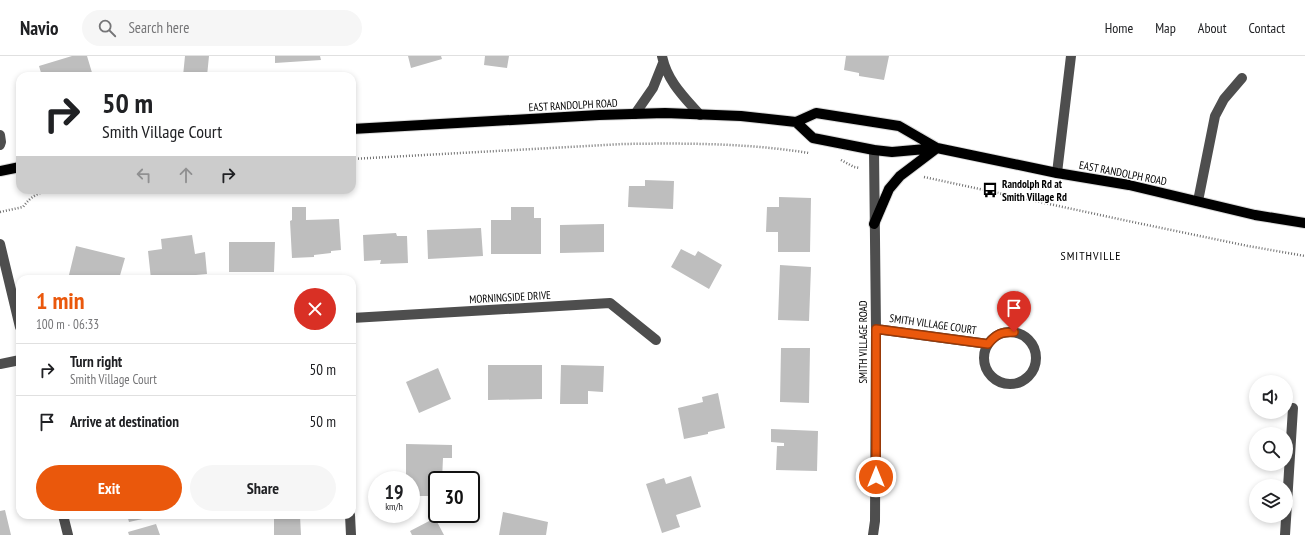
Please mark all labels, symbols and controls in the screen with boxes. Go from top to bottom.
search box [82,10,362,46]
text: Navio [20,16,58,40]
icon: search [96,17,118,39]
text: Search here [128,18,189,37]
text: Home [1105,19,1133,37]
text: Map [1155,19,1176,37]
text: About [1198,19,1227,37]
text: Contact [1249,19,1285,37]
text: 50 m [102,84,153,121]
icon: right [36,88,88,140]
street label: EAST RANDOLPH ROAD [528,96,618,114]
text: Smith Village Court [102,120,222,143]
street label: EAST RANDOLPH ROAD [1078,158,1168,188]
icon: left [133,164,155,186]
icon: ahead [175,164,197,186]
icon: right [217,164,239,186]
place label: Randolph Rd at Smith Village Rd [1002,177,1067,204]
bus stop icon: Randolph Rd at Smith Village Rd [981,181,999,199]
district label: SMITHVILLE [1061,248,1121,263]
text: 1 min [36,285,84,316]
button: close [294,288,336,330]
street label: MORNINGSIDE DRIVE [469,288,551,306]
pin [997,291,1031,332]
icon: arrive [1003,297,1025,319]
street label: SMITH VILLAGE ROAD [856,300,870,384]
street label: SMITH VILLAGE COURT [889,311,977,337]
text: 100 m · 06:33 [36,316,99,333]
text: Turn right [70,352,122,371]
icon: right [36,359,58,381]
text: 50 m [310,360,336,379]
text: Smith Village Court [70,371,157,388]
map controls [1249,375,1293,523]
button: sound [1249,375,1293,419]
icon: arrive [36,411,58,433]
text: Arrive at destination [70,412,179,431]
text: 50 m [310,412,336,431]
button: search [1249,427,1293,471]
position arrow [855,456,897,498]
button: Exit [36,465,182,511]
button: Share [190,465,336,511]
speed limit sign: 30 [428,471,480,523]
text: 19 [384,479,404,505]
button: layers [1249,479,1293,523]
text: km/h [385,500,403,513]

